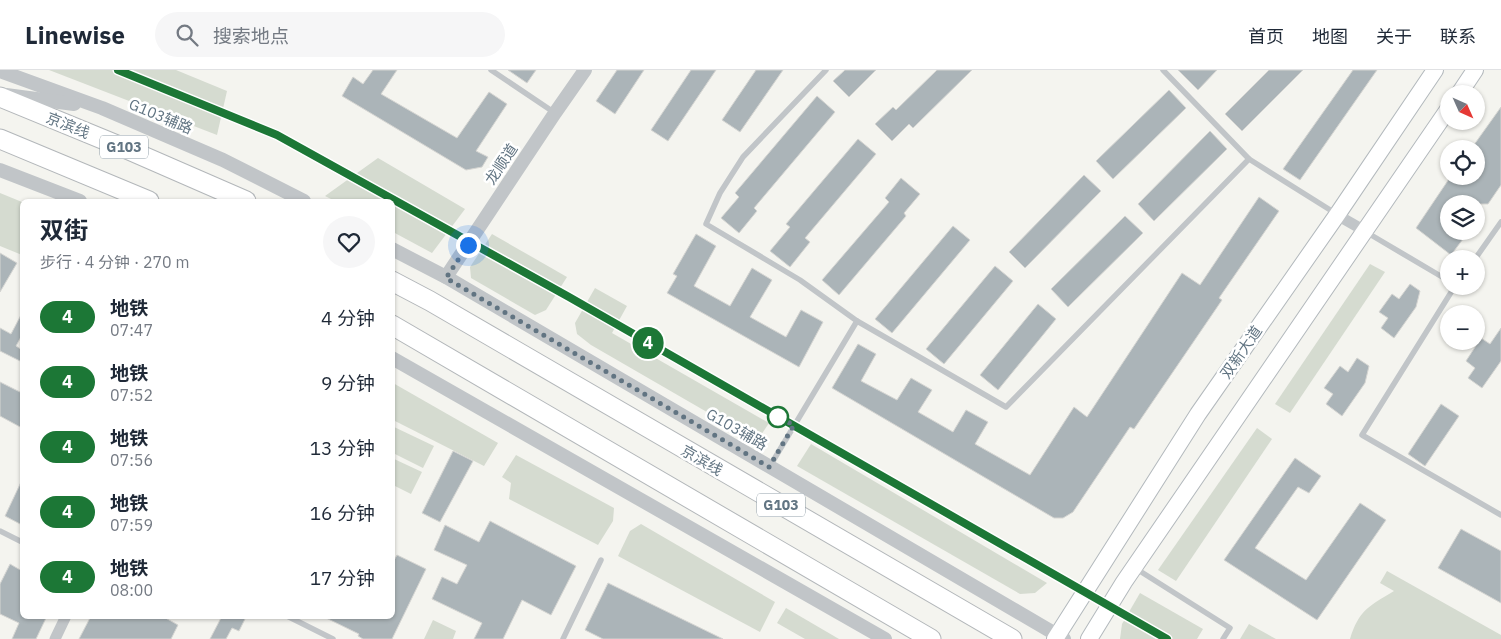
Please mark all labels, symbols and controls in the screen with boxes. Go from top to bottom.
search box [155,12,505,57]
text: Linewise [25,19,125,51]
icon: search [173,21,201,49]
text: 搜索地点 [213,24,289,48]
text: 首页 [1248,25,1284,48]
text: 地图 [1312,25,1348,48]
text: 关于 [1376,25,1412,48]
text: 联系 [1440,25,1476,48]
north arrow [1440,85,1485,130]
map controls [1440,85,1485,350]
street label: G103辅路 [126,94,196,138]
street label: 京滨线 [44,108,92,142]
road number: G103 [100,136,148,158]
street label: 龙顺道 [481,140,521,188]
button: locate [1440,140,1485,185]
button: layers [1440,195,1485,240]
text: 双街 [40,214,88,246]
button: heart [323,216,375,268]
your location [456,233,481,258]
button: + [1440,250,1485,295]
text: 步行 · 4 分钟 · 270 m [40,252,189,272]
text: 地铁 [110,296,148,320]
text: 4 [62,305,73,328]
button: − [1440,305,1485,350]
text: 4 分钟 [321,306,375,330]
text: 07:47 [110,320,153,340]
street label: 双新大道 [1216,322,1266,382]
line badge: 4 [632,327,664,359]
text: 4 [643,331,653,354]
text: 地铁 [110,361,148,385]
text: 4 [62,370,73,393]
text: 9 分钟 [321,371,375,395]
text: 07:52 [110,385,153,405]
street label: G103辅路 [703,404,771,454]
unlabelled marker [767,406,789,428]
text: 地铁 [110,426,148,450]
text: 4 [62,435,73,458]
text: 13 分钟 [310,436,375,460]
street label: 京滨线 [678,441,726,479]
text: 07:56 [110,450,153,470]
text: 地铁 [110,491,148,515]
road number: G103 [757,494,805,516]
text: 4 [62,500,73,523]
text: 16 分钟 [310,501,375,525]
text: 07:59 [110,515,153,535]
text: 地铁 [110,556,148,580]
text: 4 [62,565,73,588]
text: 17 分钟 [310,566,375,590]
text: 08:00 [110,580,153,600]

